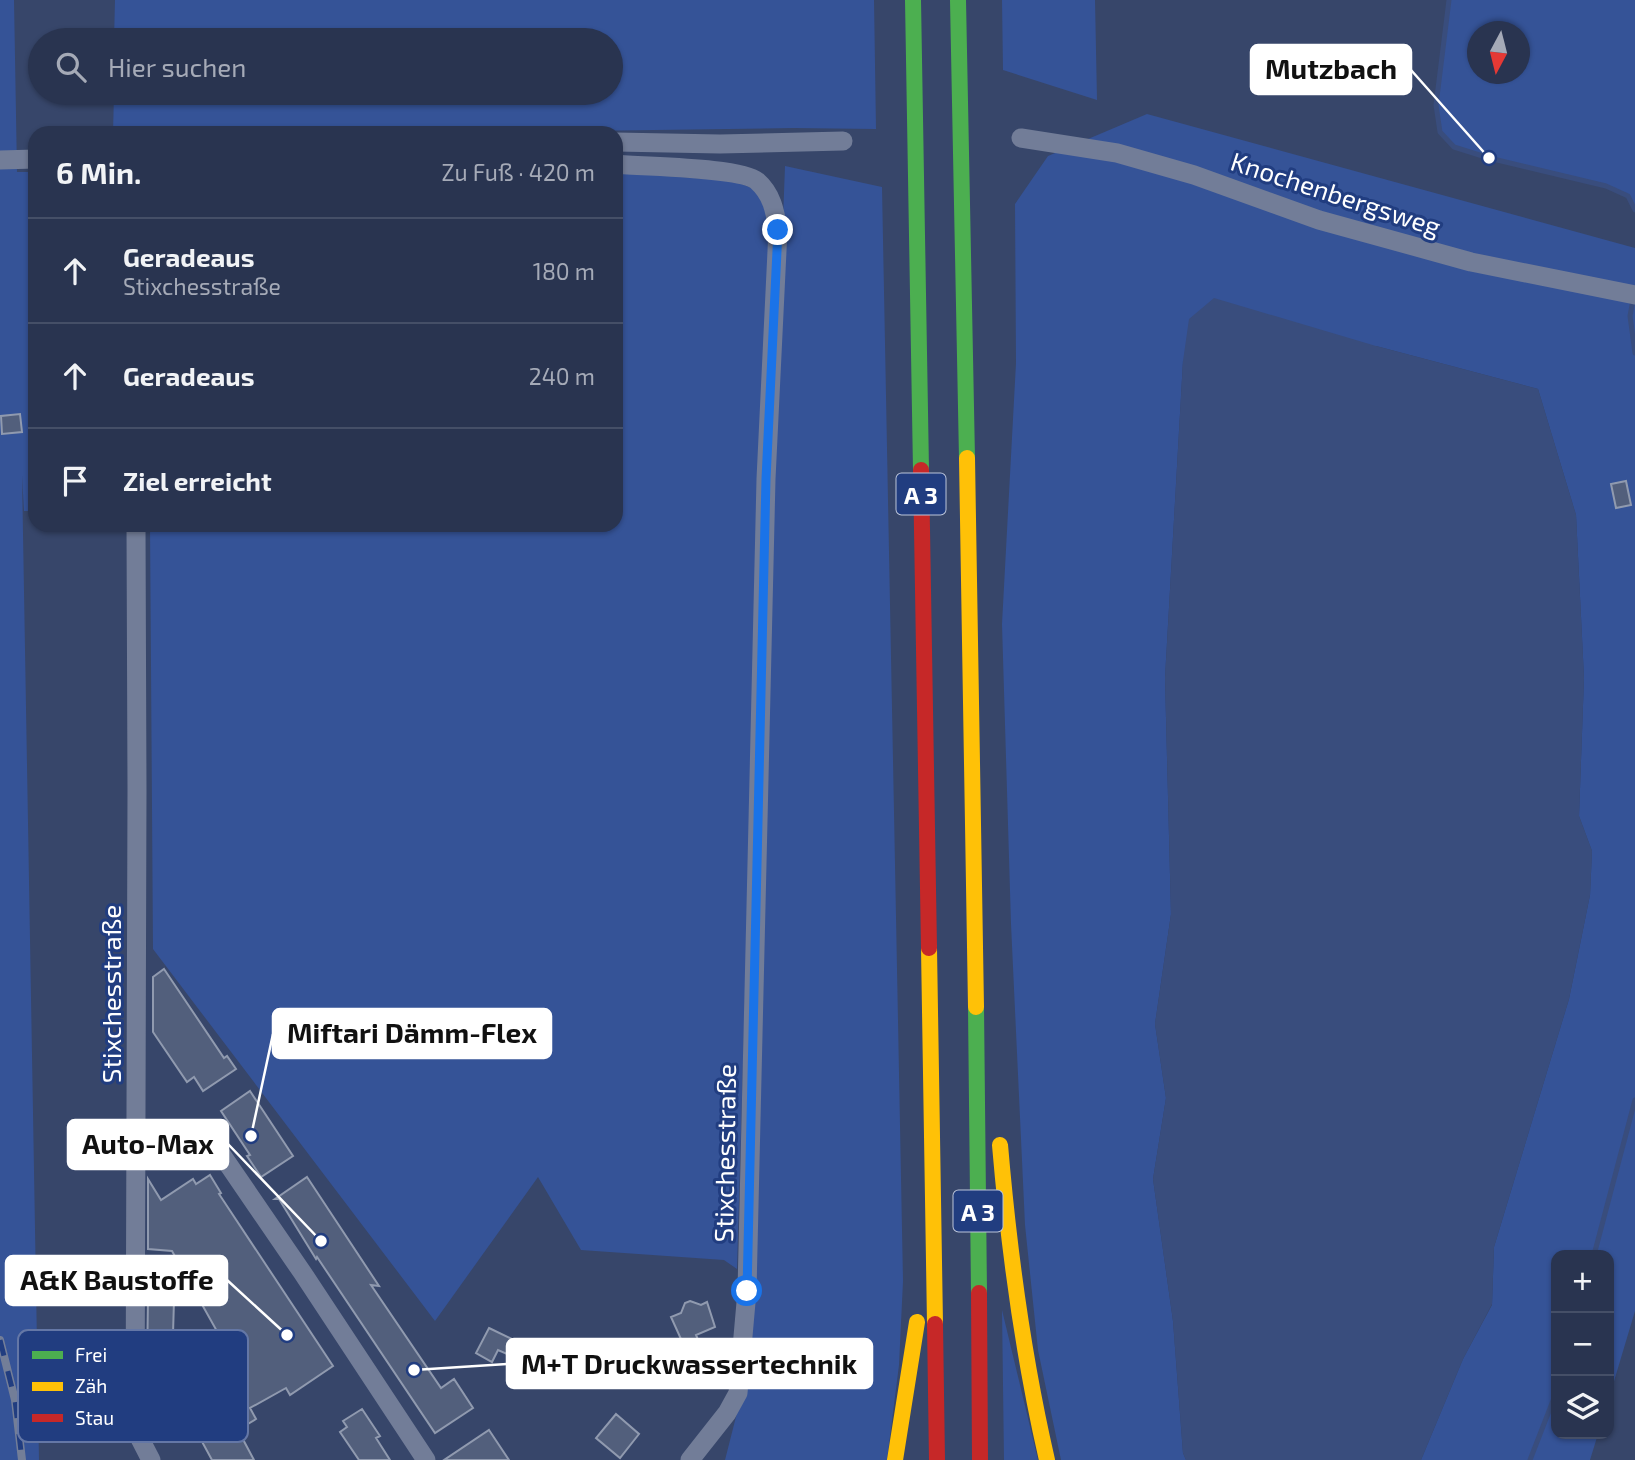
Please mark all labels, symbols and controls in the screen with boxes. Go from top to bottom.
north arrow [1467,21,1530,84]
search box [28,28,623,105]
callout: Mutzbach [1251,45,1411,94]
icon: search [52,48,90,86]
text: Hier suchen [108,51,246,82]
text: Mutzbach [1265,51,1397,85]
street label: Knochenbergsweg [1227,144,1445,242]
text: 6 Min. [56,154,141,190]
text: Zu Fuß · 420 m [442,158,595,186]
route end [762,214,793,245]
text: Geradeaus [123,241,255,272]
icon: ahead [56,252,94,290]
text: 180 m [533,257,595,285]
text: Stixchesstraße [123,272,281,300]
icon: ahead [56,357,94,395]
text: Geradeaus [123,360,255,391]
text: 240 m [529,362,595,390]
icon: arrive [56,462,94,500]
text: Ziel erreicht [123,465,272,496]
road number: A 3 [897,474,946,514]
street label: Stixchesstraße [95,905,126,1083]
callout: Miftari Dämm-Flex [273,1009,551,1058]
text: Miftari Dämm-Flex [287,1015,537,1049]
street label: Stixchesstraße [707,1063,741,1243]
callout: Auto-Max [68,1120,228,1169]
text: Auto-Max [82,1126,214,1160]
road number: A 3 [954,1190,1002,1232]
map controls [1551,1250,1614,1439]
button: + [1551,1250,1614,1313]
callout: A&K Baustoffe [6,1256,227,1305]
text: A&K Baustoffe [20,1262,214,1296]
route start [731,1275,762,1306]
button: − [1551,1313,1614,1376]
legend [18,1330,248,1442]
callout: M+T Druckwassertechnik [507,1339,872,1388]
text: Frei [75,1343,107,1366]
text: M+T Druckwassertechnik [521,1346,857,1380]
text: Zäh [75,1374,107,1397]
button: layers [1551,1376,1614,1439]
text: Stau [75,1406,114,1429]

